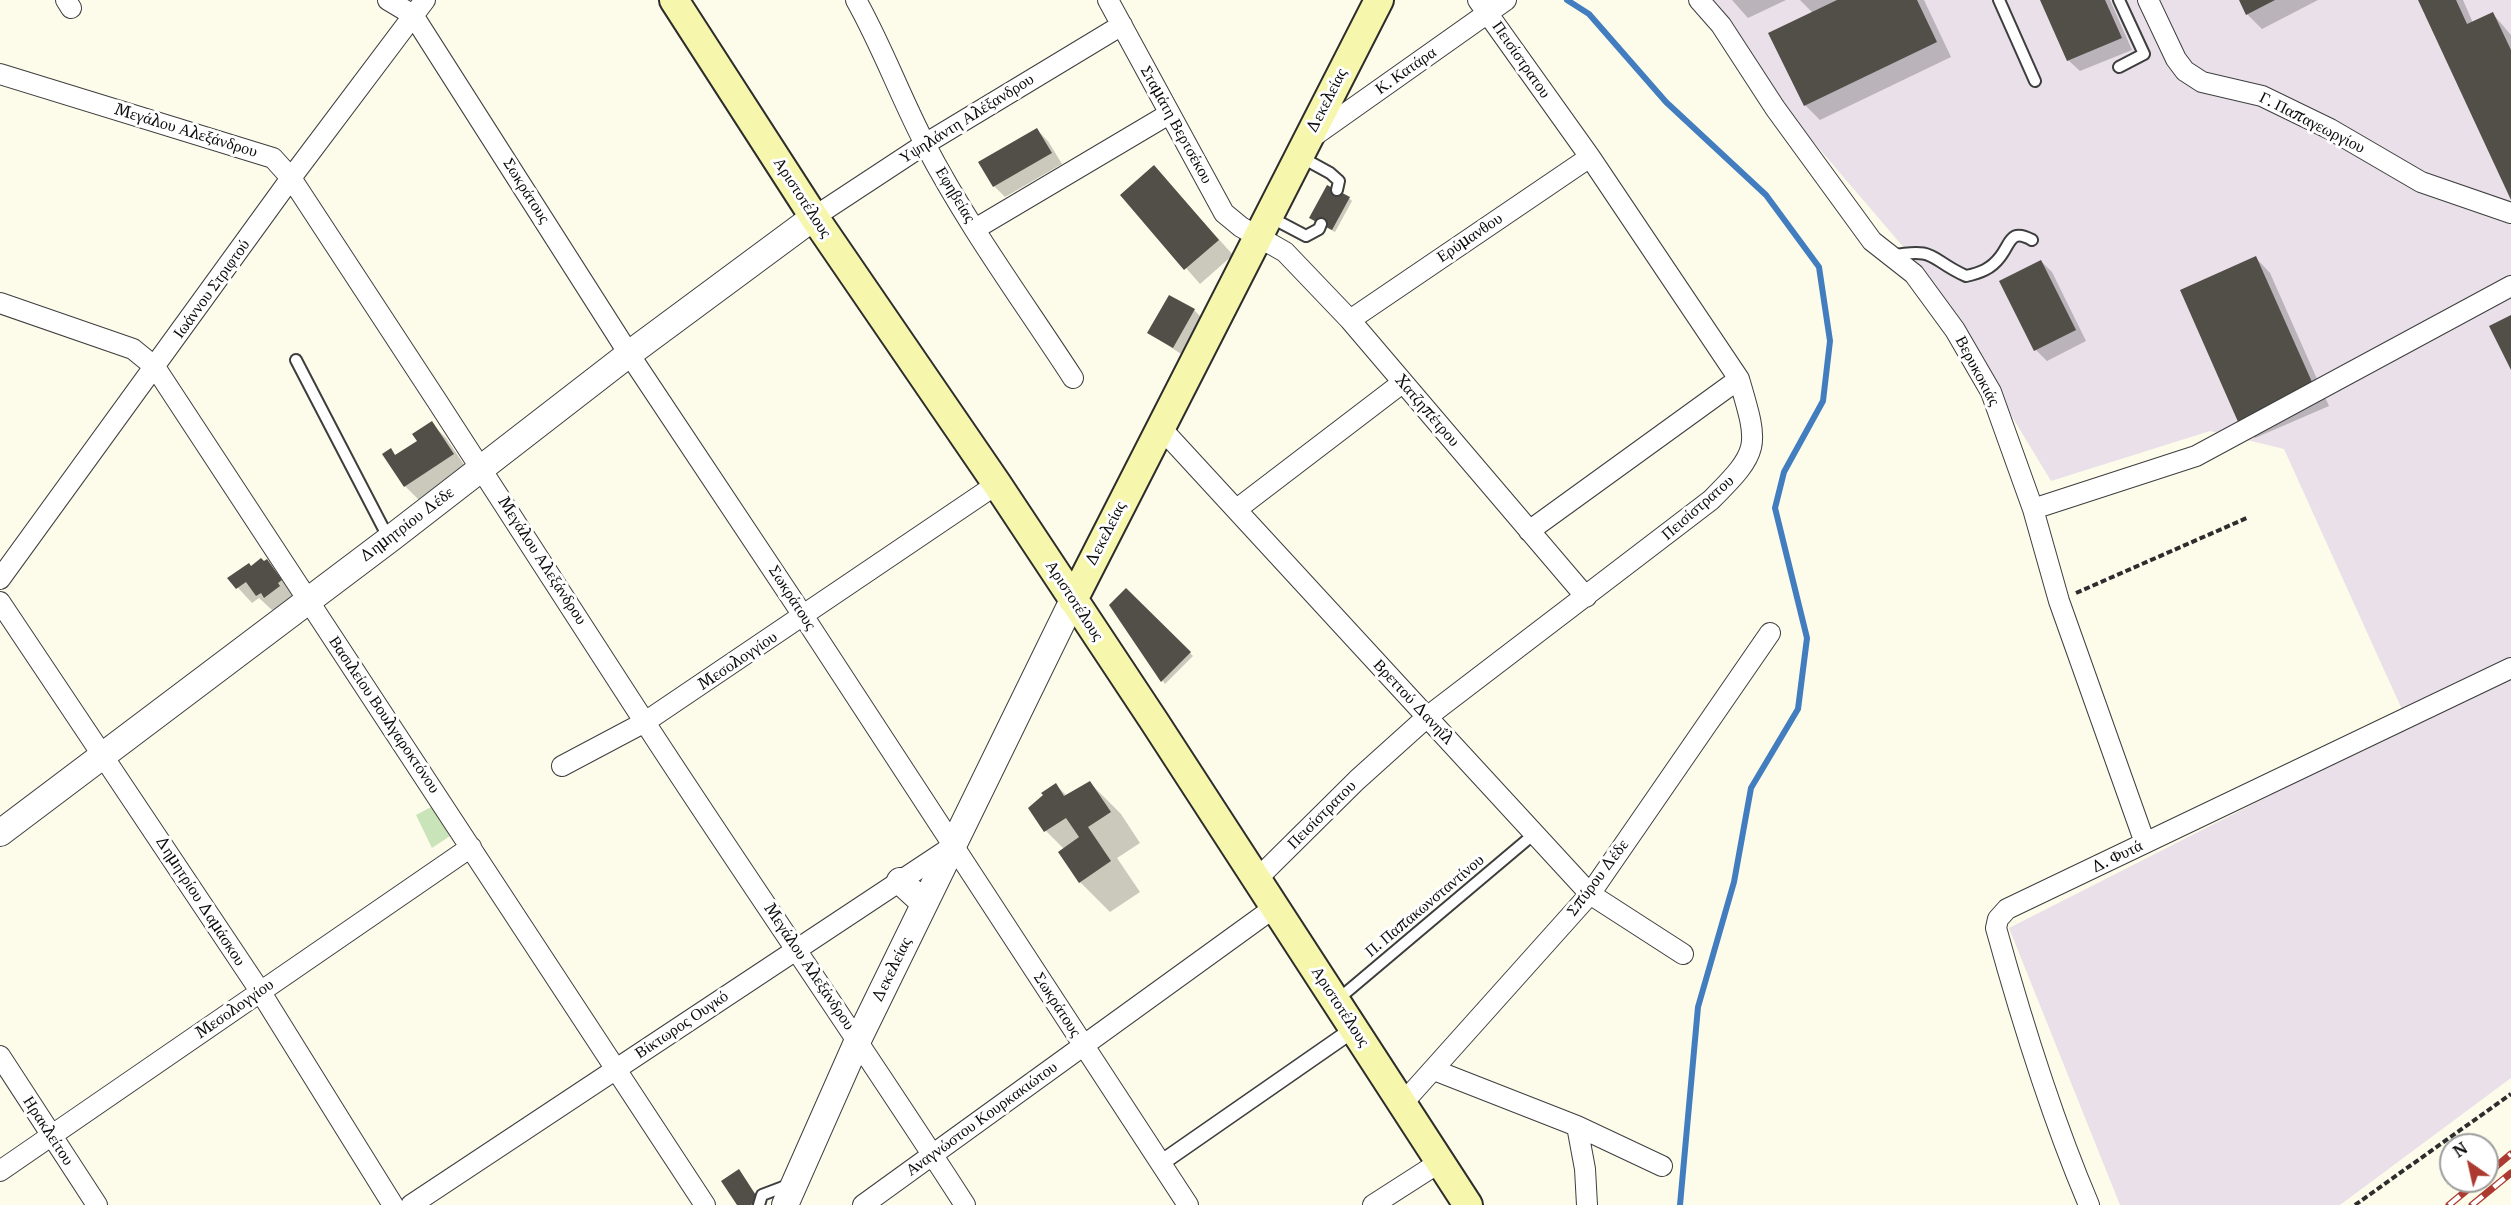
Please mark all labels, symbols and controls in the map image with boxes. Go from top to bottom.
street label: Πεισίστρατου [1488,18,1554,102]
street label: Κ. Κατάρα [1372,43,1440,99]
street label: Σταμάτη Βερτσέκου [1136,63,1216,187]
street label: Δεκελείας [1303,65,1351,137]
street label: Υψηλάντη Αλέξανδρου [896,70,1038,168]
street label: Γ. Παπαγεωργίου [2256,88,2368,158]
street label: Μεγάλου Αλεξάνδρου [112,100,260,162]
street label: Αριστοτέλους [769,154,835,242]
street label: Σωκράτους [499,155,553,227]
street label: Εφηβείας [931,164,979,226]
street label: Ερύμανθου [1434,209,1506,267]
street label: Ιωάννου Στριφτού [170,236,254,342]
street label: Βερυκοκιάς [1951,333,2003,409]
street label: Χατζηπέτρου [1391,371,1463,451]
street label: Πεισίστρατου [1658,471,1738,545]
street label: Δημητρίου Δέδε [356,483,458,567]
street label: Μεγάλου Αλεξάνδρου [494,494,590,628]
street label: Δεκελείας [1082,498,1130,570]
street label: Αριστοτέλους [1041,557,1107,645]
street label: Σωκράτους [764,562,820,634]
street label: Μεσολογγίου [695,628,781,694]
street label: Βασιλείου Βουλγαροκτόνου [324,633,444,797]
street label: Βρεττού Δανηΐλ [1369,656,1457,748]
street label: Πεισίστρατου [1284,777,1360,853]
street label: Δημητρίου Δαμάσκου [151,832,249,970]
street label: Σπύρου Δέδε [1563,836,1633,920]
street label: Δ. Φυτά [2088,836,2146,878]
street label: Π. Παπακωνσταντίνου [1362,851,1488,961]
street label: Μεγάλου Αλεξάνδρου [760,900,858,1034]
street label: Δεκελείας [868,934,916,1006]
street label: Αριστοτέλους [1307,963,1373,1051]
street label: Σωκράτους [1029,969,1085,1041]
street label: Μεσολογγίου [192,975,278,1043]
street label: Βίκτωρος Ουγκό [632,987,732,1063]
street label: Αναγνώστου Κουρκακιώτου [902,1058,1062,1180]
street label: Ηρακλείτου [19,1093,77,1169]
north arrow [2439,1133,2499,1193]
text: N [2449,1138,2471,1162]

